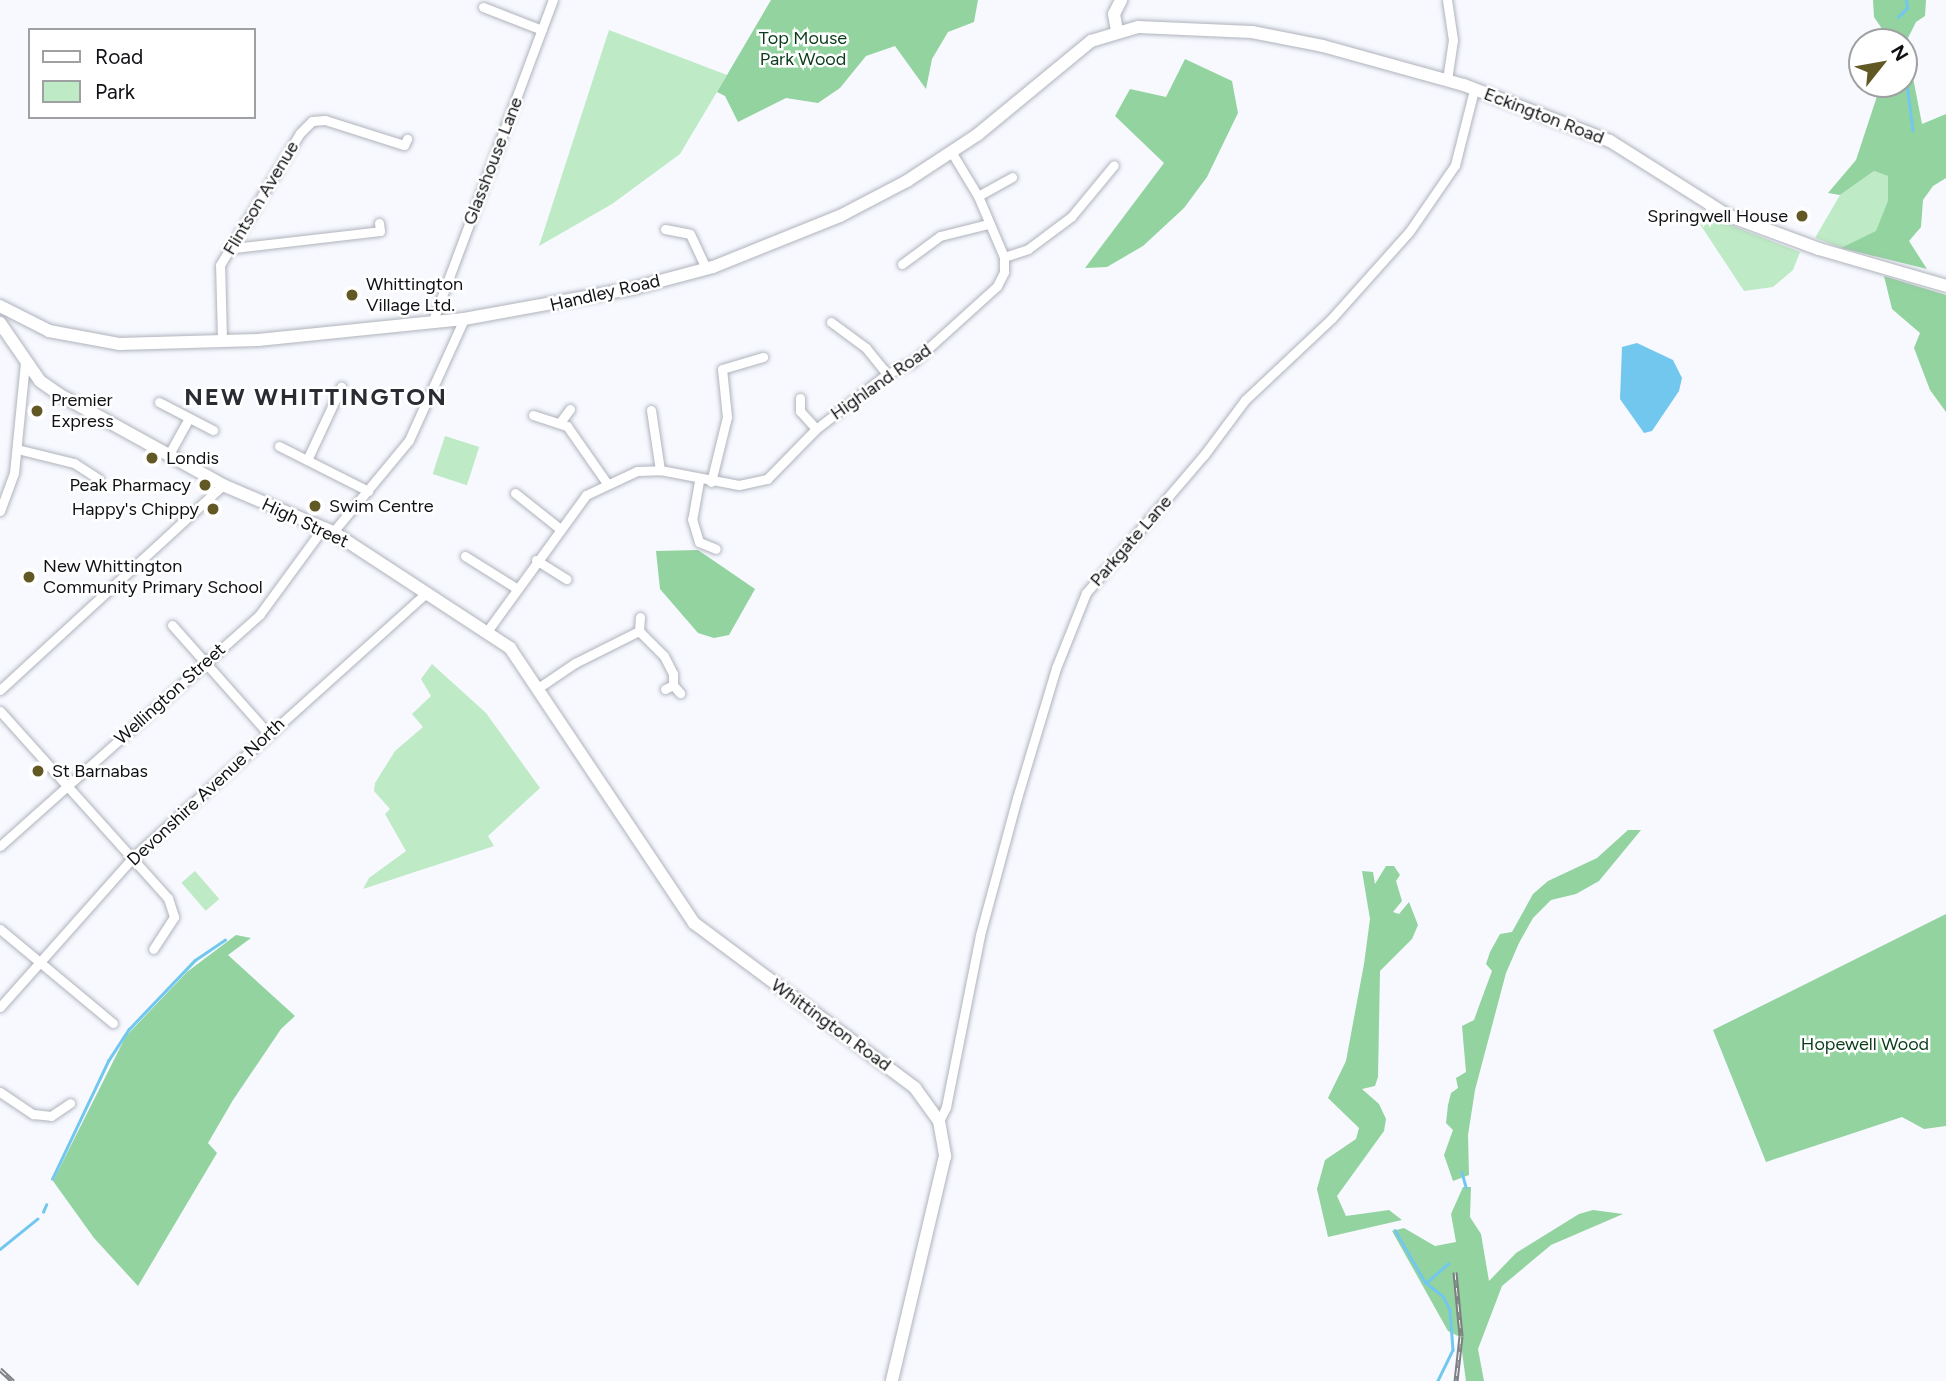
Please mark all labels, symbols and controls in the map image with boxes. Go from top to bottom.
legend [28,28,256,119]
park label: Top Mouse Park Wood [759,28,847,70]
north arrow [1848,28,1918,98]
text: N [1886,41,1913,65]
text: Road [95,44,143,69]
text: Park [95,79,135,104]
street label: Eckington Road [1481,83,1607,149]
street label: Glasshouse Lane [459,94,527,228]
street label: Flintson Avenue [219,137,303,259]
place label: Springwell House [1647,205,1788,227]
marker: Springwell House [1794,208,1810,224]
street label: Handley Road [548,270,662,316]
place label: Whittington Village Ltd. [366,274,463,316]
marker: Whittington Village Ltd. [344,287,360,303]
street label: Highland Road [827,339,935,425]
district label: NEW WHITTINGTON [186,383,446,411]
place label: Premier Express [51,390,114,432]
marker: Premier Express [29,403,45,419]
place label: Londis [166,447,219,469]
marker: Londis [144,450,160,466]
place label: Peak Pharmacy [69,474,191,496]
marker: Peak Pharmacy [197,477,213,493]
street label: Parkgate Lane [1086,491,1176,591]
street label: High Street [258,494,352,552]
place label: Swim Centre [329,495,434,517]
place label: Happy's Chippy [72,498,199,520]
marker: Swim Centre [307,498,323,514]
marker: Happy's Chippy [205,501,221,517]
place label: New Whittington Community Primary School [43,556,263,598]
marker: New Whittington Community Primary School [21,569,37,585]
street label: Wellington Street [110,639,230,749]
street label: Devonshire Avenue North [123,713,289,871]
place label: St Barnabas [52,760,148,782]
marker: St Barnabas [30,763,46,779]
street label: Whittington Road [767,974,895,1076]
park label: Hopewell Wood [1801,1033,1929,1055]

